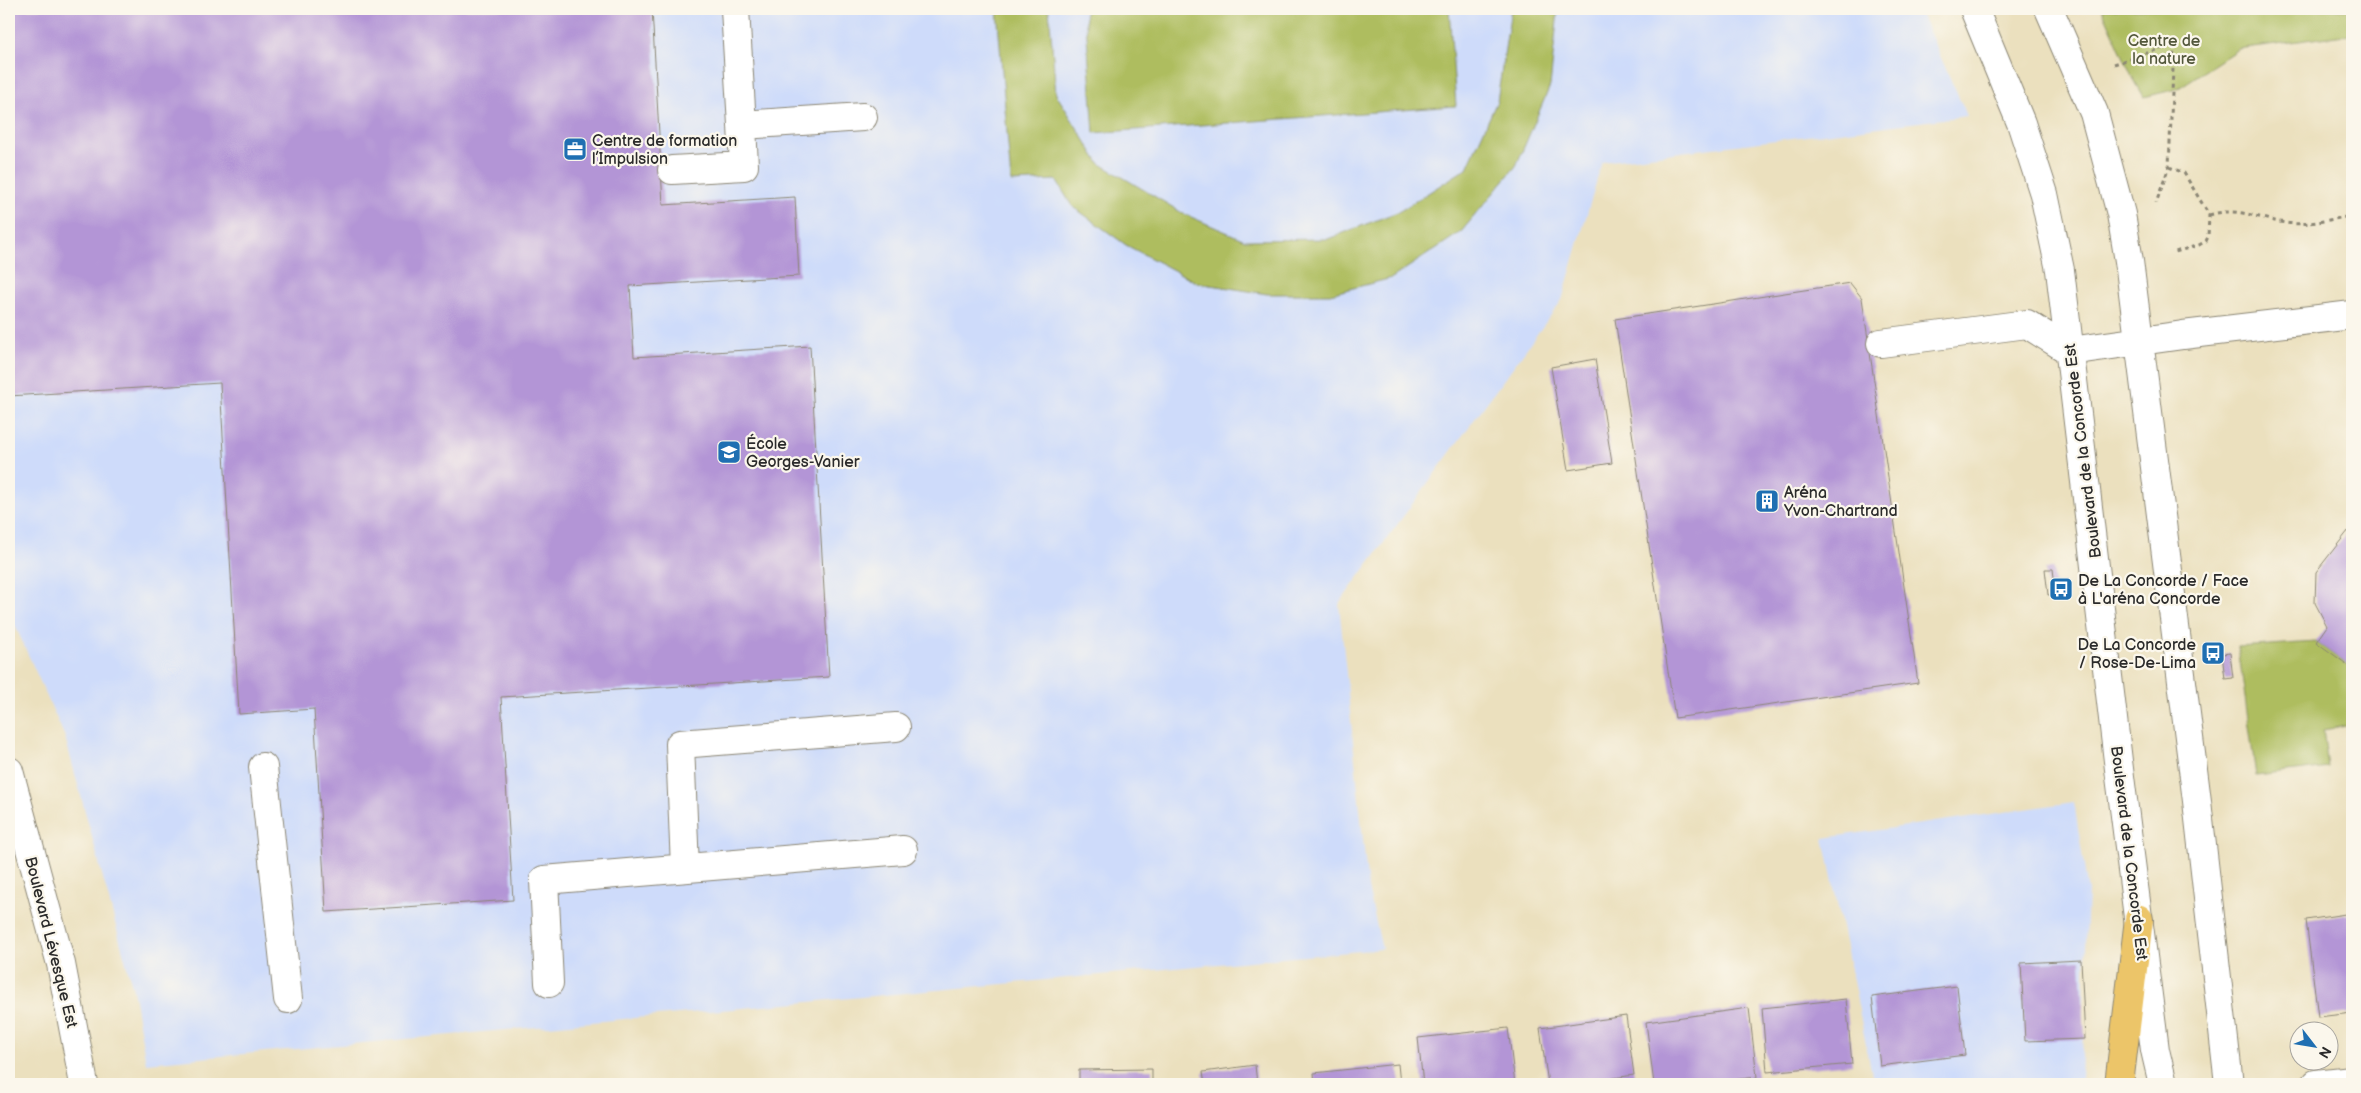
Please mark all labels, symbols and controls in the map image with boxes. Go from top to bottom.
park label: Centre de la nature [2128,32,2201,69]
place label: Centre de formation l’Impulsion [592,132,737,169]
office icon: Centre de formation l’Impulsion [562,136,588,162]
street label: Boulevard de la Concorde Est [2061,342,2106,559]
place label: École Georges-Vanier [746,433,860,472]
school or university icon: École Georges-Vanier [716,439,742,465]
place label: Aréna Yvon-Chartrand [1783,484,1898,521]
building icon: Aréna Yvon-Chartrand [1754,488,1780,514]
place label: De La Concorde / Face à L'aréna Concorde [2078,572,2249,609]
bus stop icon: De La Concorde / Face à L'aréna Concorde [2048,576,2074,602]
place label: De La Concorde / Rose-De-Lima [2077,636,2197,673]
bus stop icon: De La Concorde / Rose-De-Lima [2200,640,2226,666]
street label: Boulevard de la Concorde Est [2106,745,2151,962]
street label: Boulevard Lévesque Est [20,855,81,1030]
north arrow [2288,1020,2338,1070]
text: N [2315,1044,2335,1061]

